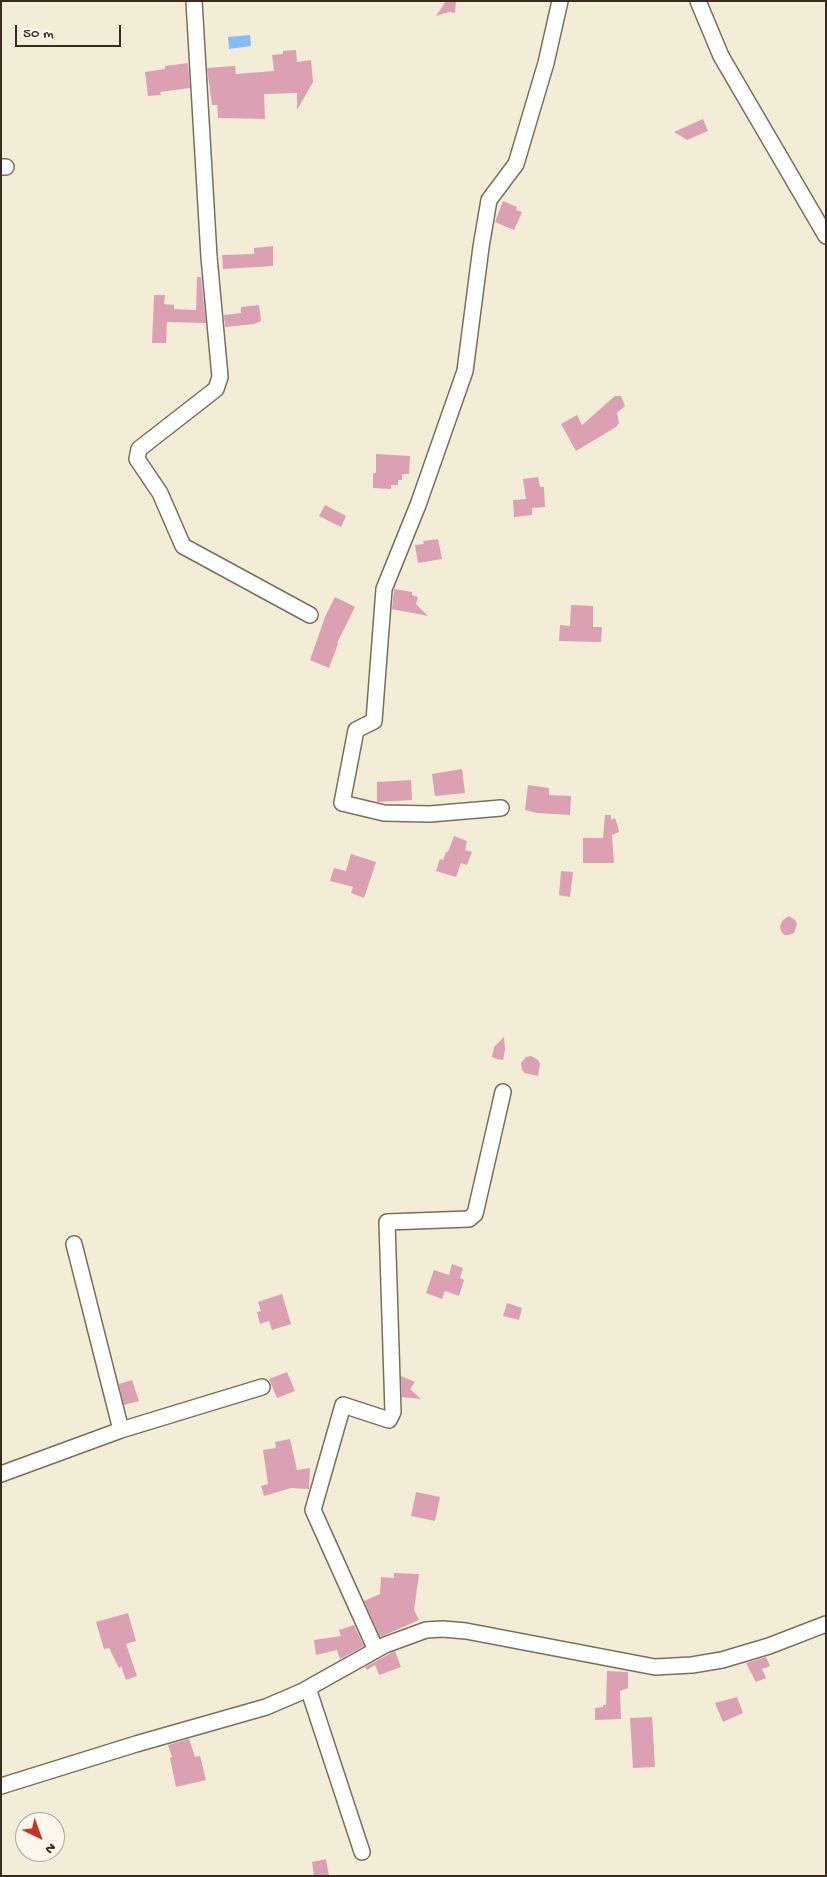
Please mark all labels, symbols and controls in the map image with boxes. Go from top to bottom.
scale bar [18,15,124,47]
text: 50 m [23,25,54,43]
north arrow [15,1812,65,1862]
text: N [41,1838,59,1857]

